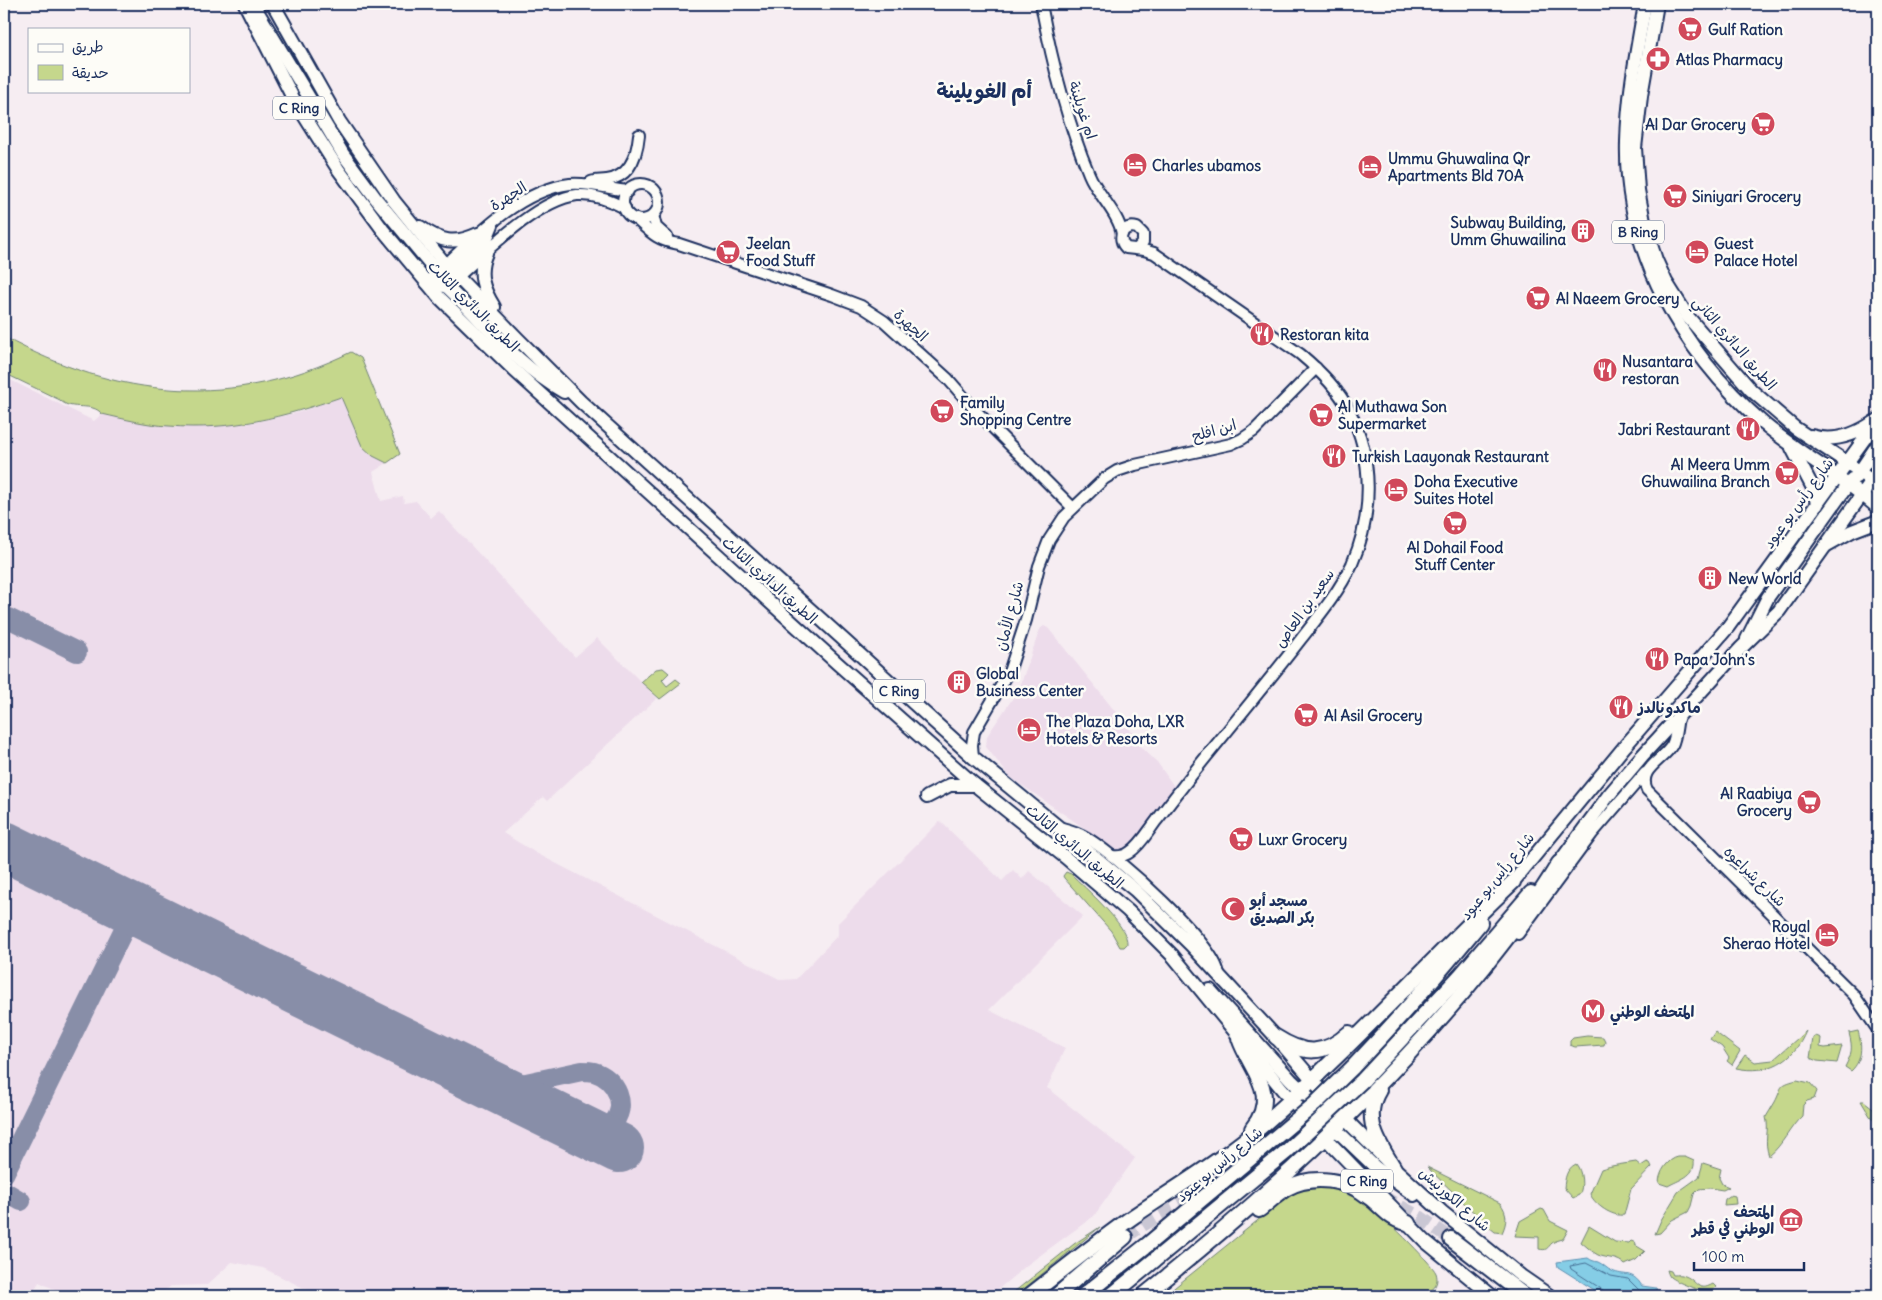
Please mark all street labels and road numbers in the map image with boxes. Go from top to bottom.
street label: ام غويلينة [1063,79,1101,142]
road number: C Ring [273,96,325,120]
street label: الجهرة [486,177,530,215]
road number: B Ring [1612,220,1664,243]
street label: الطريق الدائري الثالث [423,256,524,357]
street label: الطريق الدائري الثاني [1686,292,1781,396]
street label: الجهرة [890,304,932,346]
street label: ابن افلح [1189,415,1239,446]
street label: شارع رأس بو عبود [1759,454,1838,553]
street label: الطريق الدائري الثالث [717,532,822,629]
street label: سعيد بن العاص [1270,565,1338,651]
street label: شارع الأمان [991,579,1028,653]
road number: C Ring [873,679,925,702]
street label: الطريق الدائري الثالث [1021,800,1128,894]
street label: شارع رأس بو عبود [1456,828,1539,924]
street label: شارع شراعوه [1719,842,1790,911]
street label: شارع رأس بو عبود [1172,1122,1267,1207]
street label: شارع الكورنيش [1415,1163,1495,1236]
road number: C Ring [1341,1170,1393,1192]

